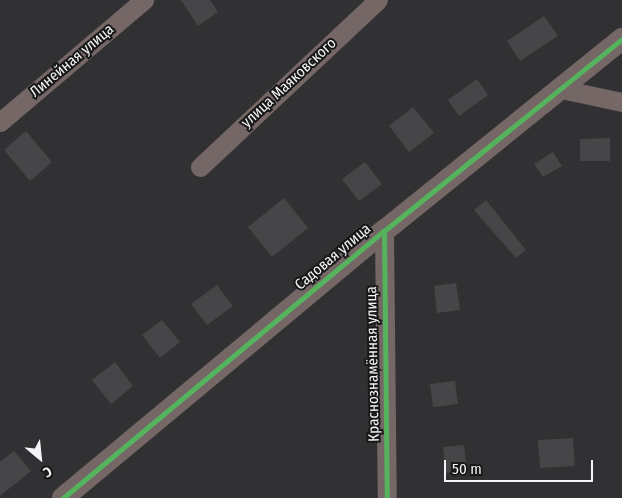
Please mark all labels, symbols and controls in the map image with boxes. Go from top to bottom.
street label: Линейная улица [26,21,118,101]
street label: улица Маяковского [238,34,340,132]
street label: Садовая улица [291,220,375,294]
street label: Краснознамённая улица [363,286,383,442]
north arrow [15,433,65,483]
scale bar [447,450,596,482]
text: 50 m [452,460,482,478]
text: С [40,462,55,481]

